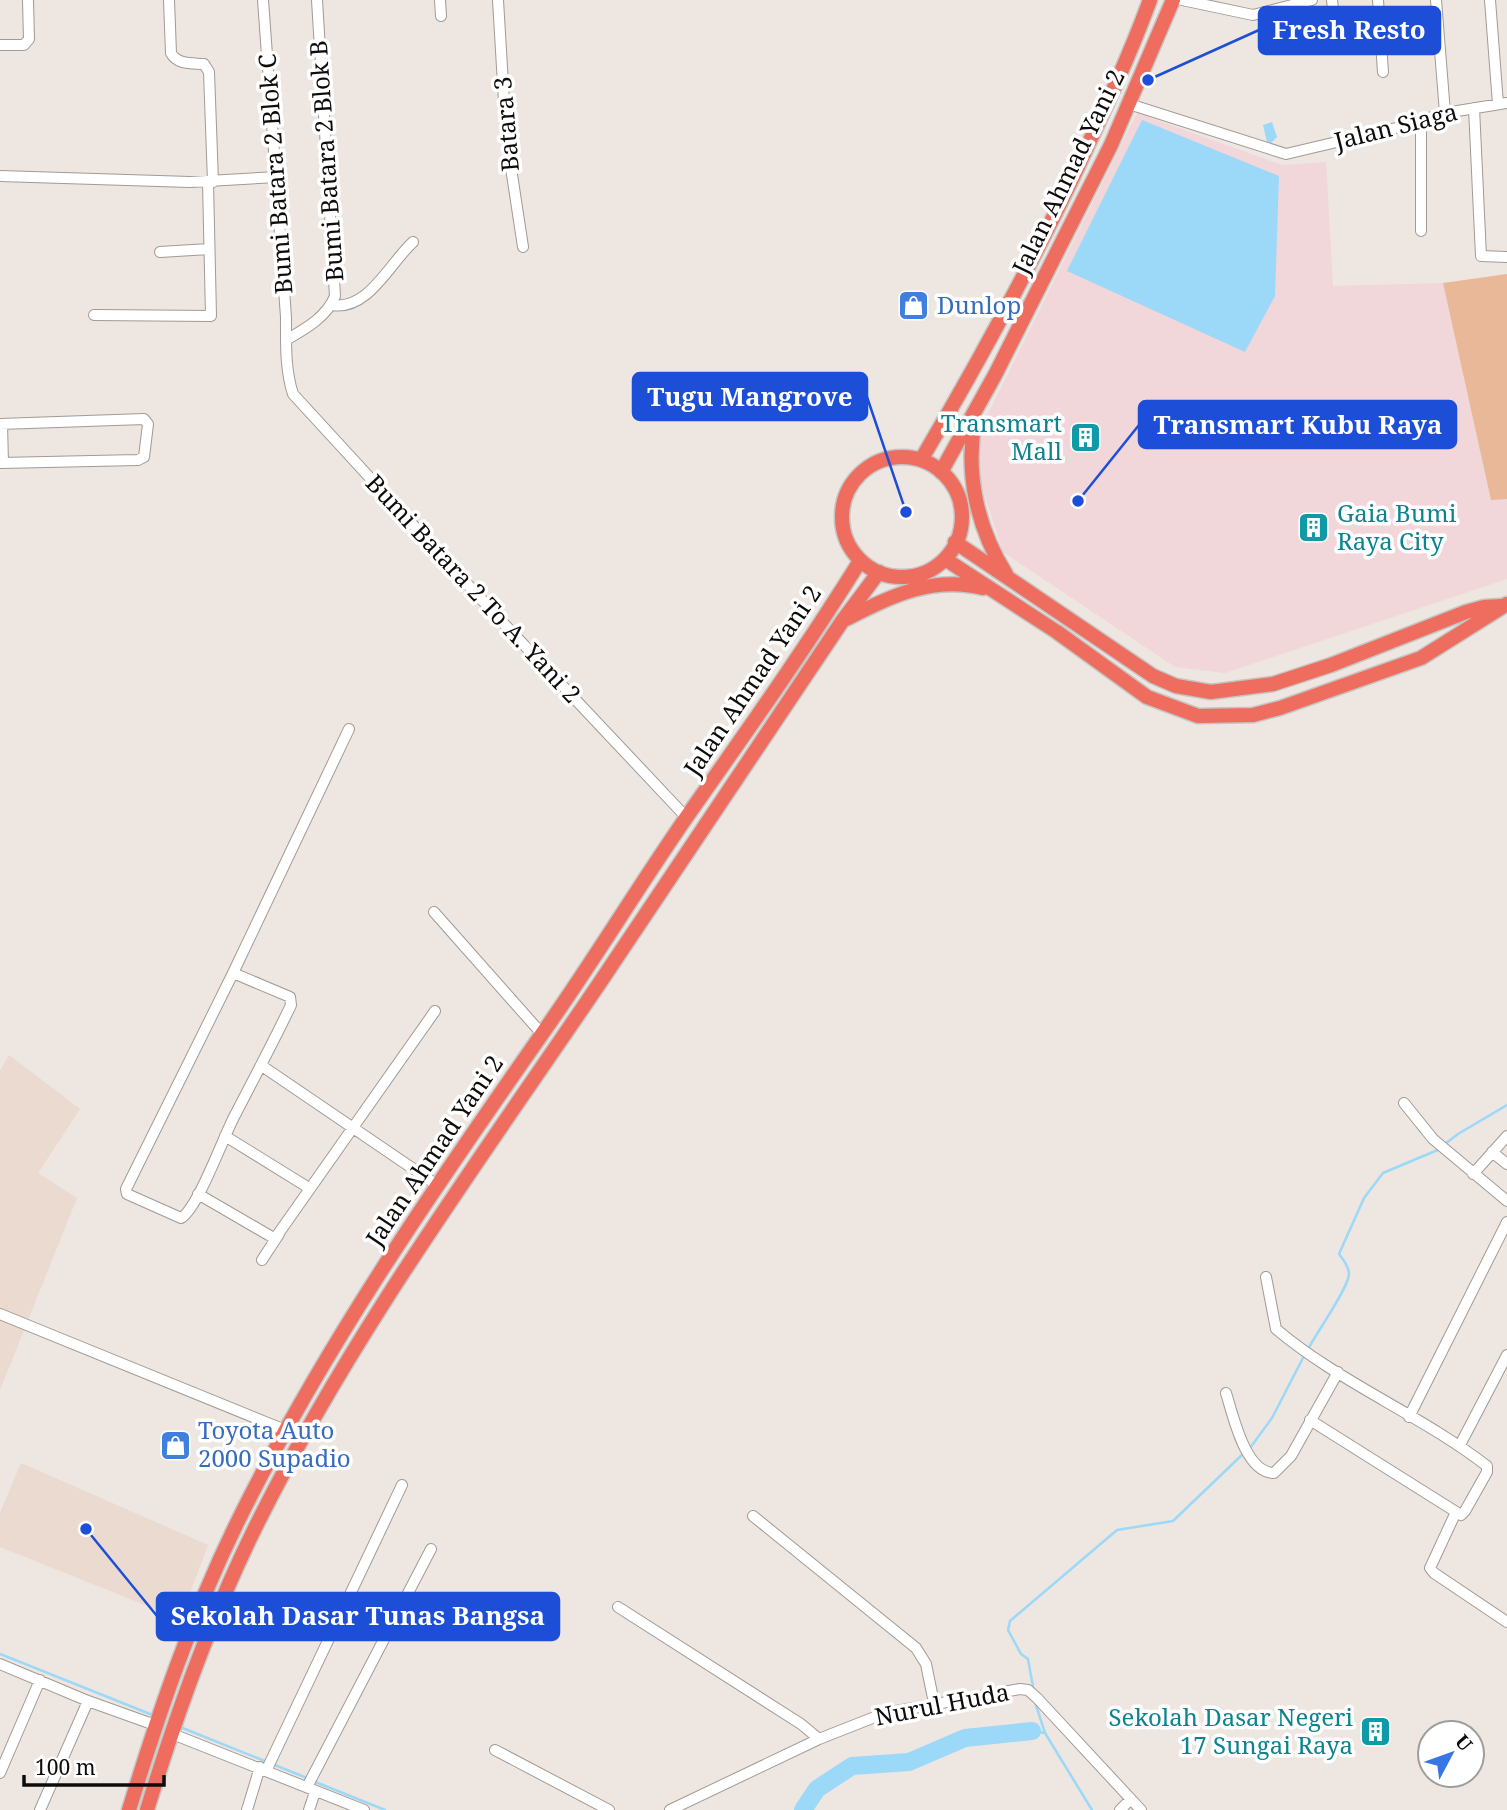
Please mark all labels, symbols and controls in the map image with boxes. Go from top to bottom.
callout: Fresh Resto [1259,7,1440,54]
text: Fresh Resto [1272,11,1426,47]
street label: Bumi Batara 2 Blok B [301,39,350,283]
street label: Bumi Batara 2 Blok C [250,53,299,295]
street label: Jalan Ahmad Yani 2 [1003,63,1132,280]
street label: Batara 3 [485,75,526,173]
street label: Jalan Siaga [1330,94,1460,157]
place label: Dunlop [937,288,1021,321]
shop icon: Dunlop [897,289,931,323]
callout: Tugu Mangrove [633,373,867,420]
text: Tugu Mangrove [647,378,853,414]
callout: Transmart Kubu Raya [1139,401,1456,448]
place label: Transmart Mall [941,406,1063,467]
text: Transmart Kubu Raya [1154,406,1442,442]
building icon: Transmart Mall [1068,421,1102,455]
street label: Bumi Batara 2 To A. Yani 2 [359,466,589,710]
place label: Gaia Bumi Raya City [1337,496,1457,557]
building icon: Gaia Bumi Raya City [1297,511,1331,545]
street label: Jalan Ahmad Yani 2 [675,578,828,783]
street label: Jalan Ahmad Yani 2 [357,1048,510,1253]
place label: Toyota Auto 2000 Supadio [198,1413,351,1474]
shop icon: Toyota Auto 2000 Supadio [158,1428,192,1462]
callout: Sekolah Dasar Tunas Bangsa [157,1593,559,1640]
text: Sekolah Dasar Tunas Bangsa [171,1597,545,1633]
street label: Nurul Huda [872,1674,1012,1733]
place label: Sekolah Dasar Negeri 17 Sungai Raya [1109,1700,1353,1761]
building icon: Sekolah Dasar Negeri 17 Sungai Raya [1359,1715,1393,1749]
north arrow [1416,1719,1486,1789]
text: U [1449,1729,1478,1757]
scale bar [24,1744,164,1788]
text: 100 m [35,1753,96,1781]

